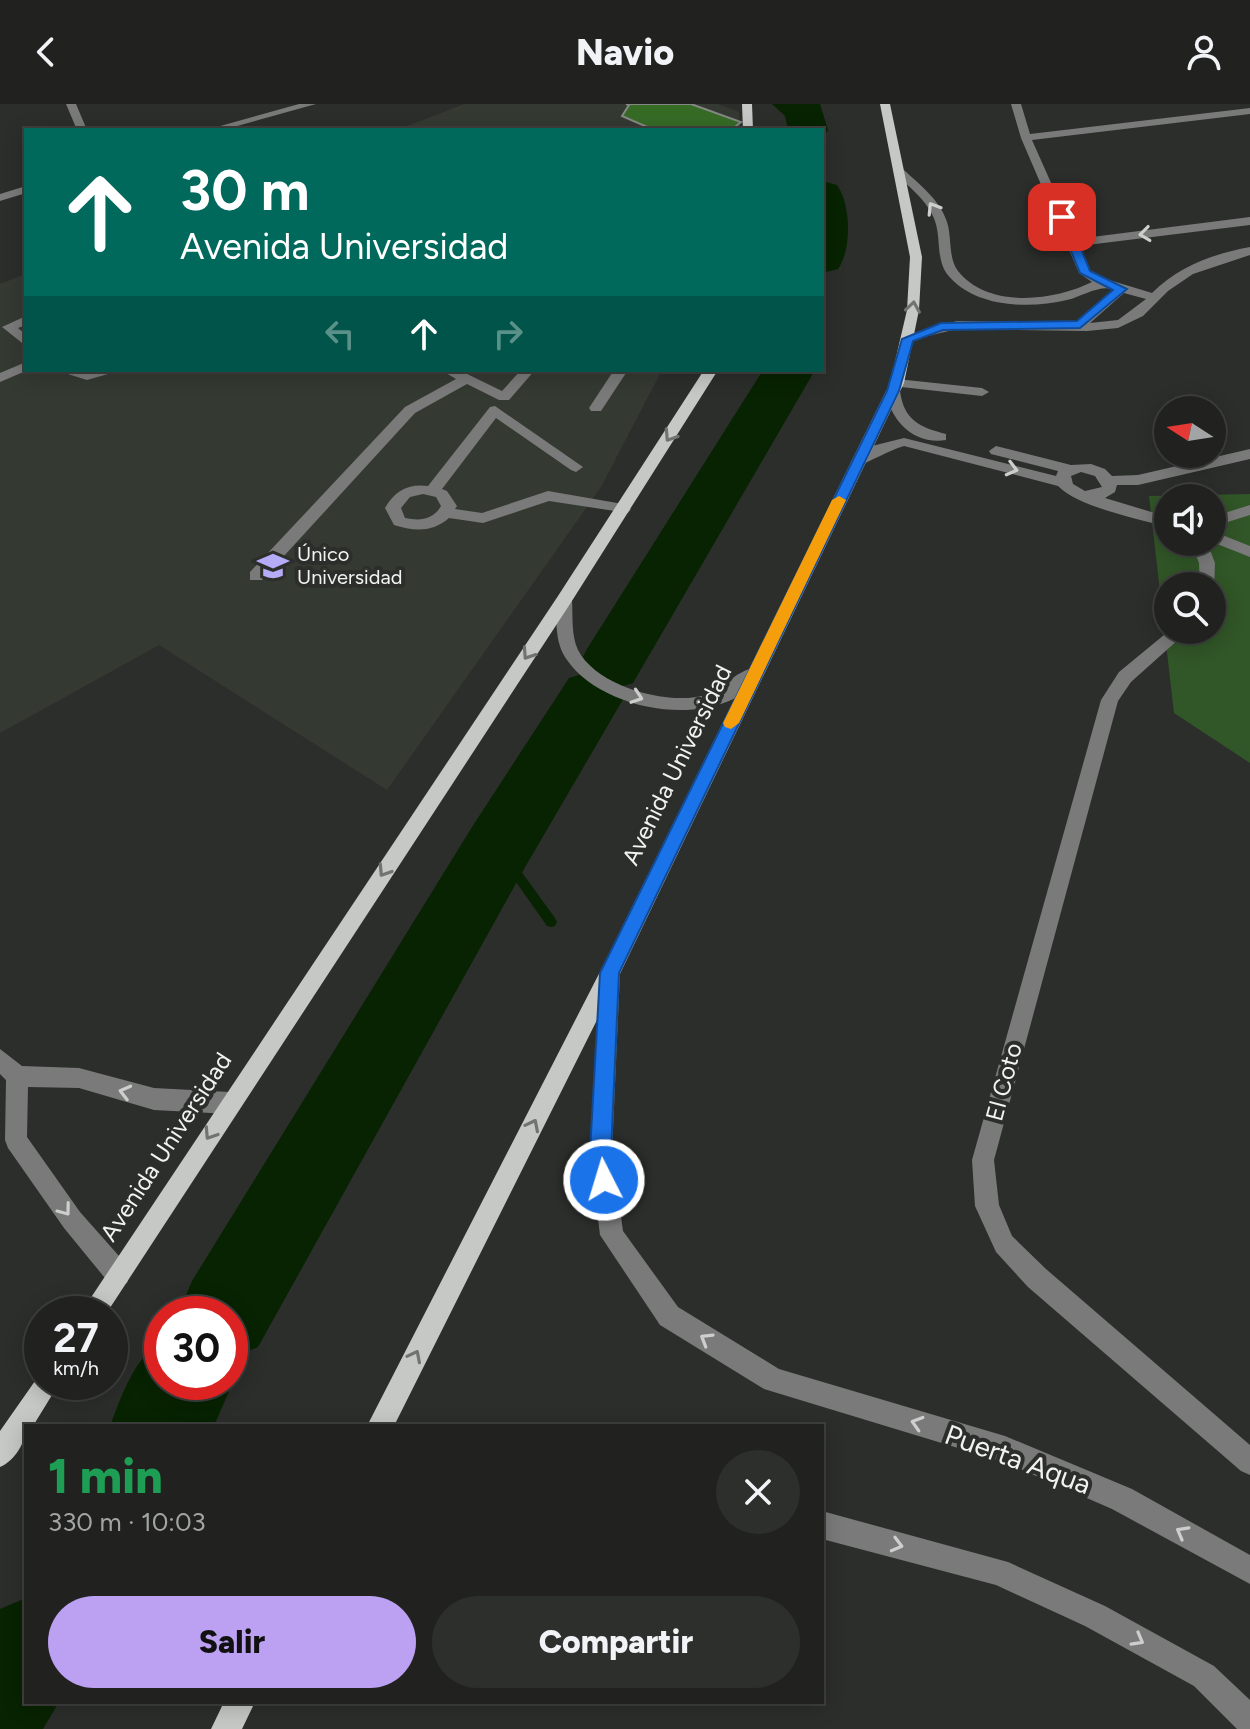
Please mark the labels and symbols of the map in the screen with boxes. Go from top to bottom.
pin [1028,183,1096,251]
one-way arrow [927,202,943,217]
one-way arrow [1138,225,1152,242]
one-way arrow [904,300,921,314]
north arrow [1154,396,1226,468]
one-way arrow [665,428,680,442]
one-way arrow [1004,460,1018,477]
place label: Único Universidad [297,542,402,589]
school or university icon: Único Universidad [256,549,290,583]
one-way arrow [523,646,538,660]
street label: Avenida Universidad [616,660,738,870]
one-way arrow [629,687,643,703]
one-way arrow [379,862,394,876]
street label: El Coto [979,1040,1028,1124]
street label: Avenida Universidad [94,1047,237,1246]
one-way arrow [119,1084,132,1101]
one-way arrow [523,1118,538,1133]
one-way arrow [204,1126,219,1140]
position arrow [562,1138,646,1222]
one-way arrow [55,1202,70,1216]
speed limit sign: 30 [144,1296,248,1400]
one-way arrow [700,1334,715,1349]
one-way arrow [405,1350,421,1365]
one-way arrow [910,1416,924,1432]
street label: Puerta Aqua [940,1417,1096,1501]
one-way arrow [1176,1527,1190,1542]
one-way arrow [890,1535,904,1552]
one-way arrow [1129,1630,1144,1646]

